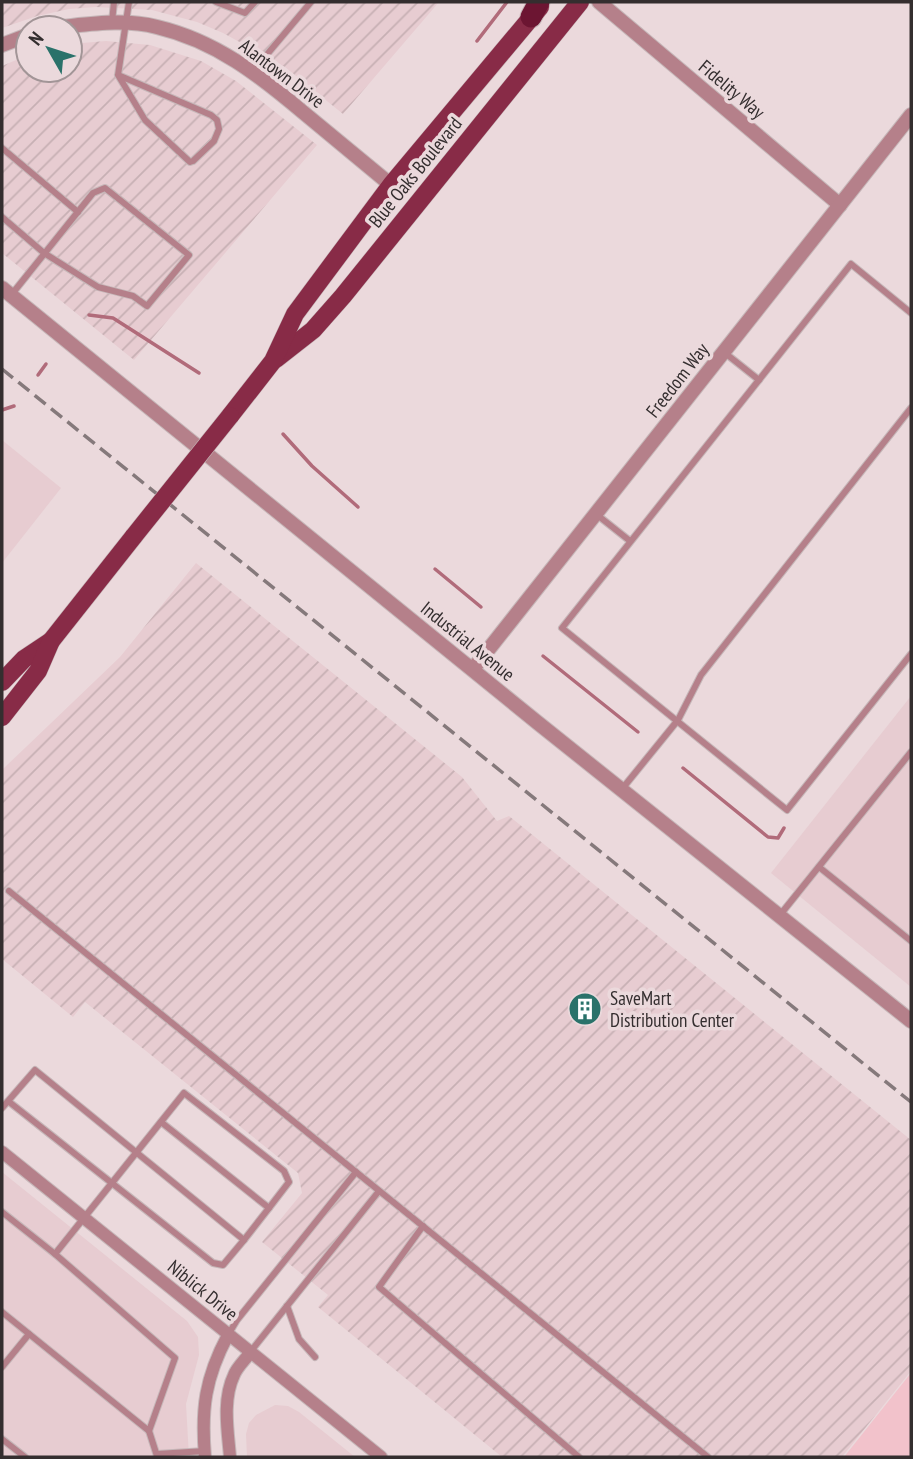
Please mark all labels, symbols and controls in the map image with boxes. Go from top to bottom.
north arrow [14,14,84,84]
text: N [23,27,48,50]
street label: Alantown Drive [235,33,329,113]
street label: Fidelity Way [694,54,771,124]
street label: Blue Oaks Boulevard [363,112,467,232]
street label: Freedom Way [640,337,714,422]
street label: Industrial Avenue [416,596,520,686]
place label: SaveMart Distribution Center [610,986,735,1032]
building icon: SaveMart Distribution Center [566,990,604,1028]
street label: Niblick Drive [163,1254,243,1326]

